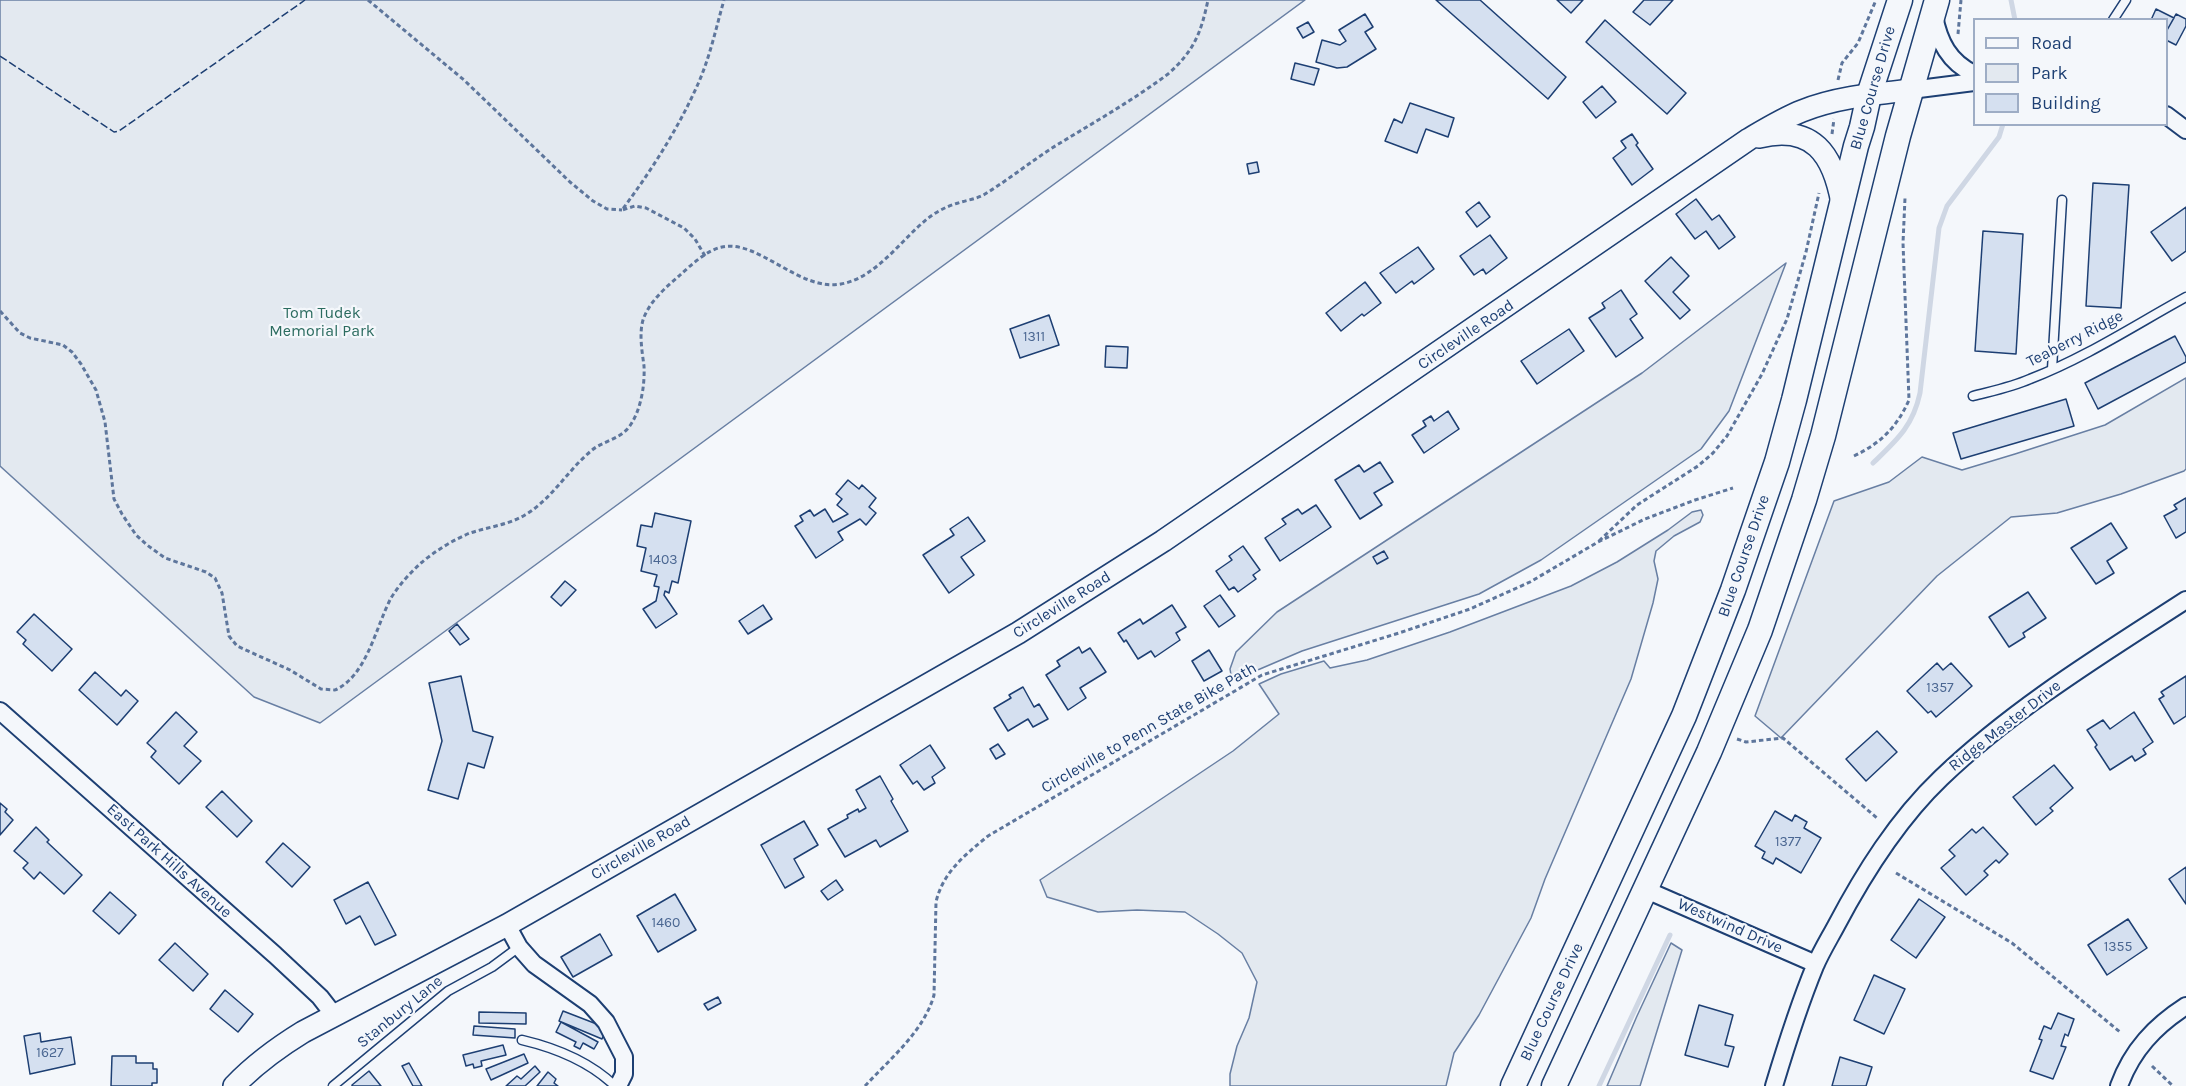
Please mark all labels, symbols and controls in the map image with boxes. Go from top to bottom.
legend [1973,18,2168,126]
street label: Blue Course Drive [1846,24,1900,152]
text: Road [2031,32,2072,54]
text: Park [2031,62,2068,84]
text: Building [2031,92,2101,114]
street label: Circleville Road [1414,296,1518,374]
park label: Tom Tudek Memorial Park [269,303,375,341]
street label: Teaberry Ridge [2024,306,2126,372]
house number: 1311 [1023,329,1045,345]
street label: Blue Course Drive [1714,492,1774,620]
house number: 1403 [648,552,678,568]
street label: Circleville Road [1009,567,1115,643]
street label: Circleville to Penn State Bike Path [1038,658,1260,798]
street label: Ridge Master Drive [1945,676,2065,776]
house number: 1357 [1926,680,1954,696]
street label: East Park Hills Avenue [103,800,235,922]
street label: Circleville Road [588,812,694,884]
house number: 1377 [1775,834,1801,850]
street label: Westwind Drive [1674,894,1786,958]
house number: 1460 [652,915,680,931]
house number: 1355 [2104,939,2132,955]
street label: Blue Course Drive [1516,940,1588,1064]
street label: Stanbury Lane [353,972,447,1052]
house number: 1627 [36,1045,64,1061]

